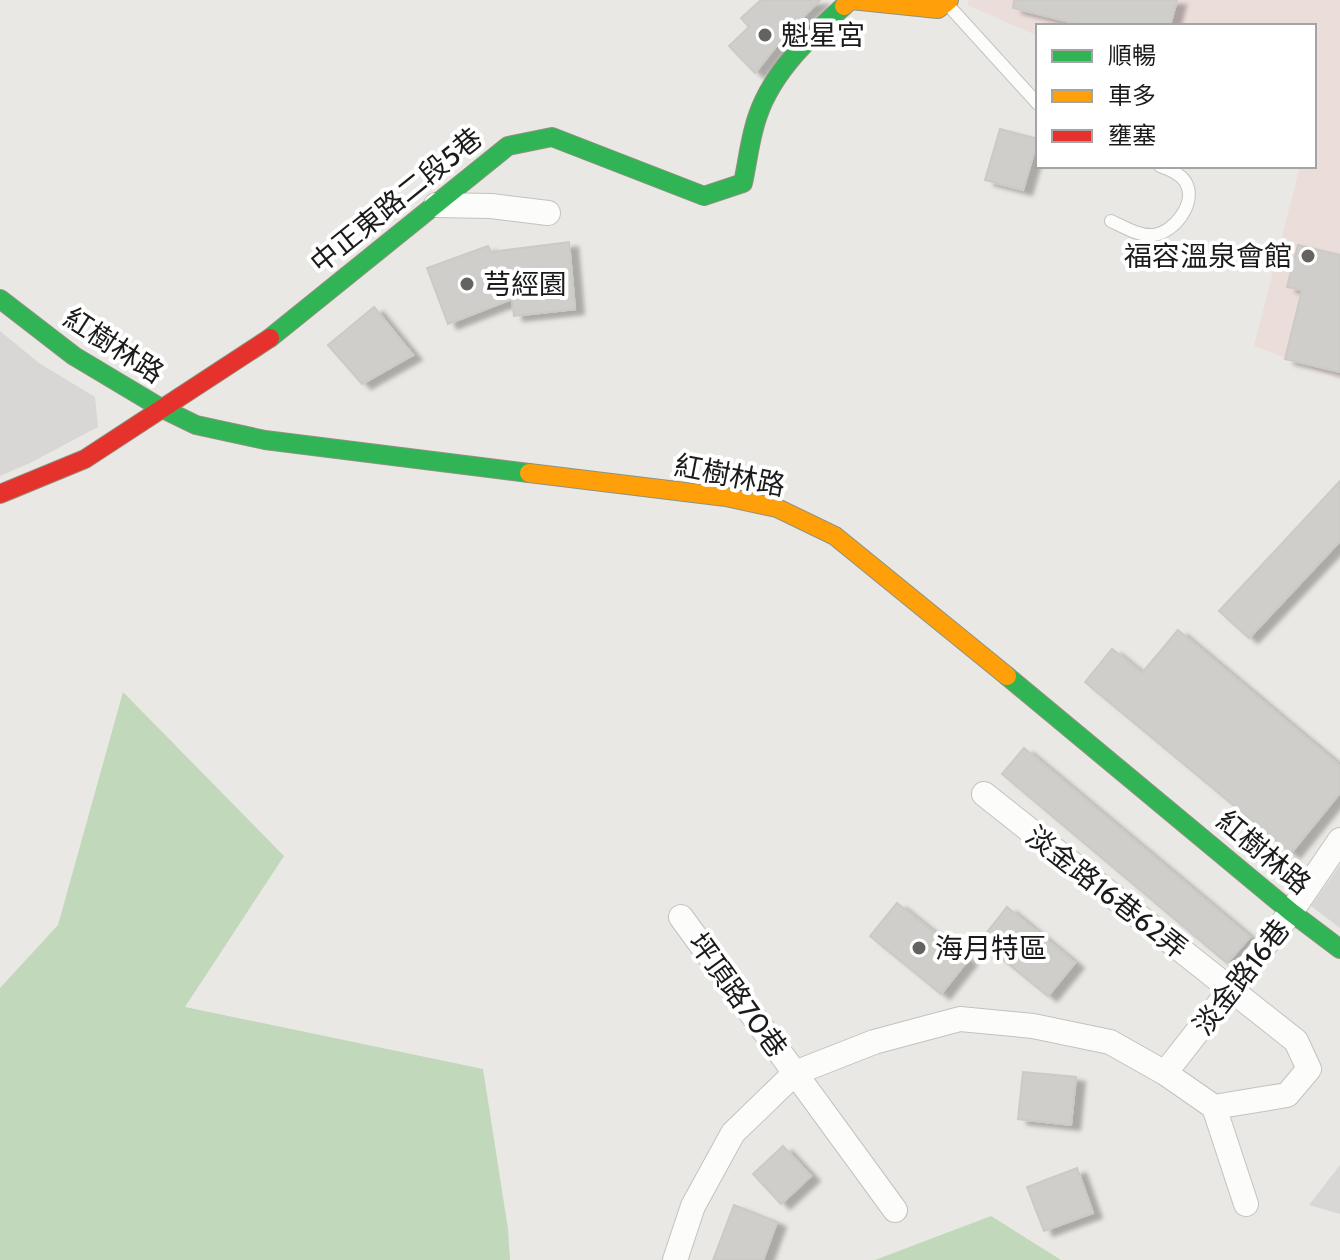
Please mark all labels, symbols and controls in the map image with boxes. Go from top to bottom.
place label: 魁星宮 [781,18,865,52]
legend [1036,24,1316,168]
marker: 魁星宮 [756,26,774,44]
text: 順暢 [1108,41,1156,70]
text: 車多 [1108,81,1156,110]
street label: 中正東路二段5巷 [303,120,489,280]
text: 壅塞 [1108,121,1156,150]
place label: 福容溫泉會館 [1124,239,1292,273]
marker: 福容溫泉會館 [1299,247,1317,265]
place label: 芎經園 [483,267,567,301]
marker: 芎經園 [458,275,476,293]
street label: 紅樹林路 [58,300,170,390]
street label: 紅樹林路 [672,448,788,502]
street label: 紅樹林路 [1210,803,1318,901]
street label: 淡金路16巷62弄 [1019,818,1195,966]
street label: 淡金路16巷 [1185,913,1297,1041]
street label: 坪頂路70巷 [682,926,794,1064]
place label: 海月特區 [935,931,1047,965]
marker: 海月特區 [910,939,928,957]

